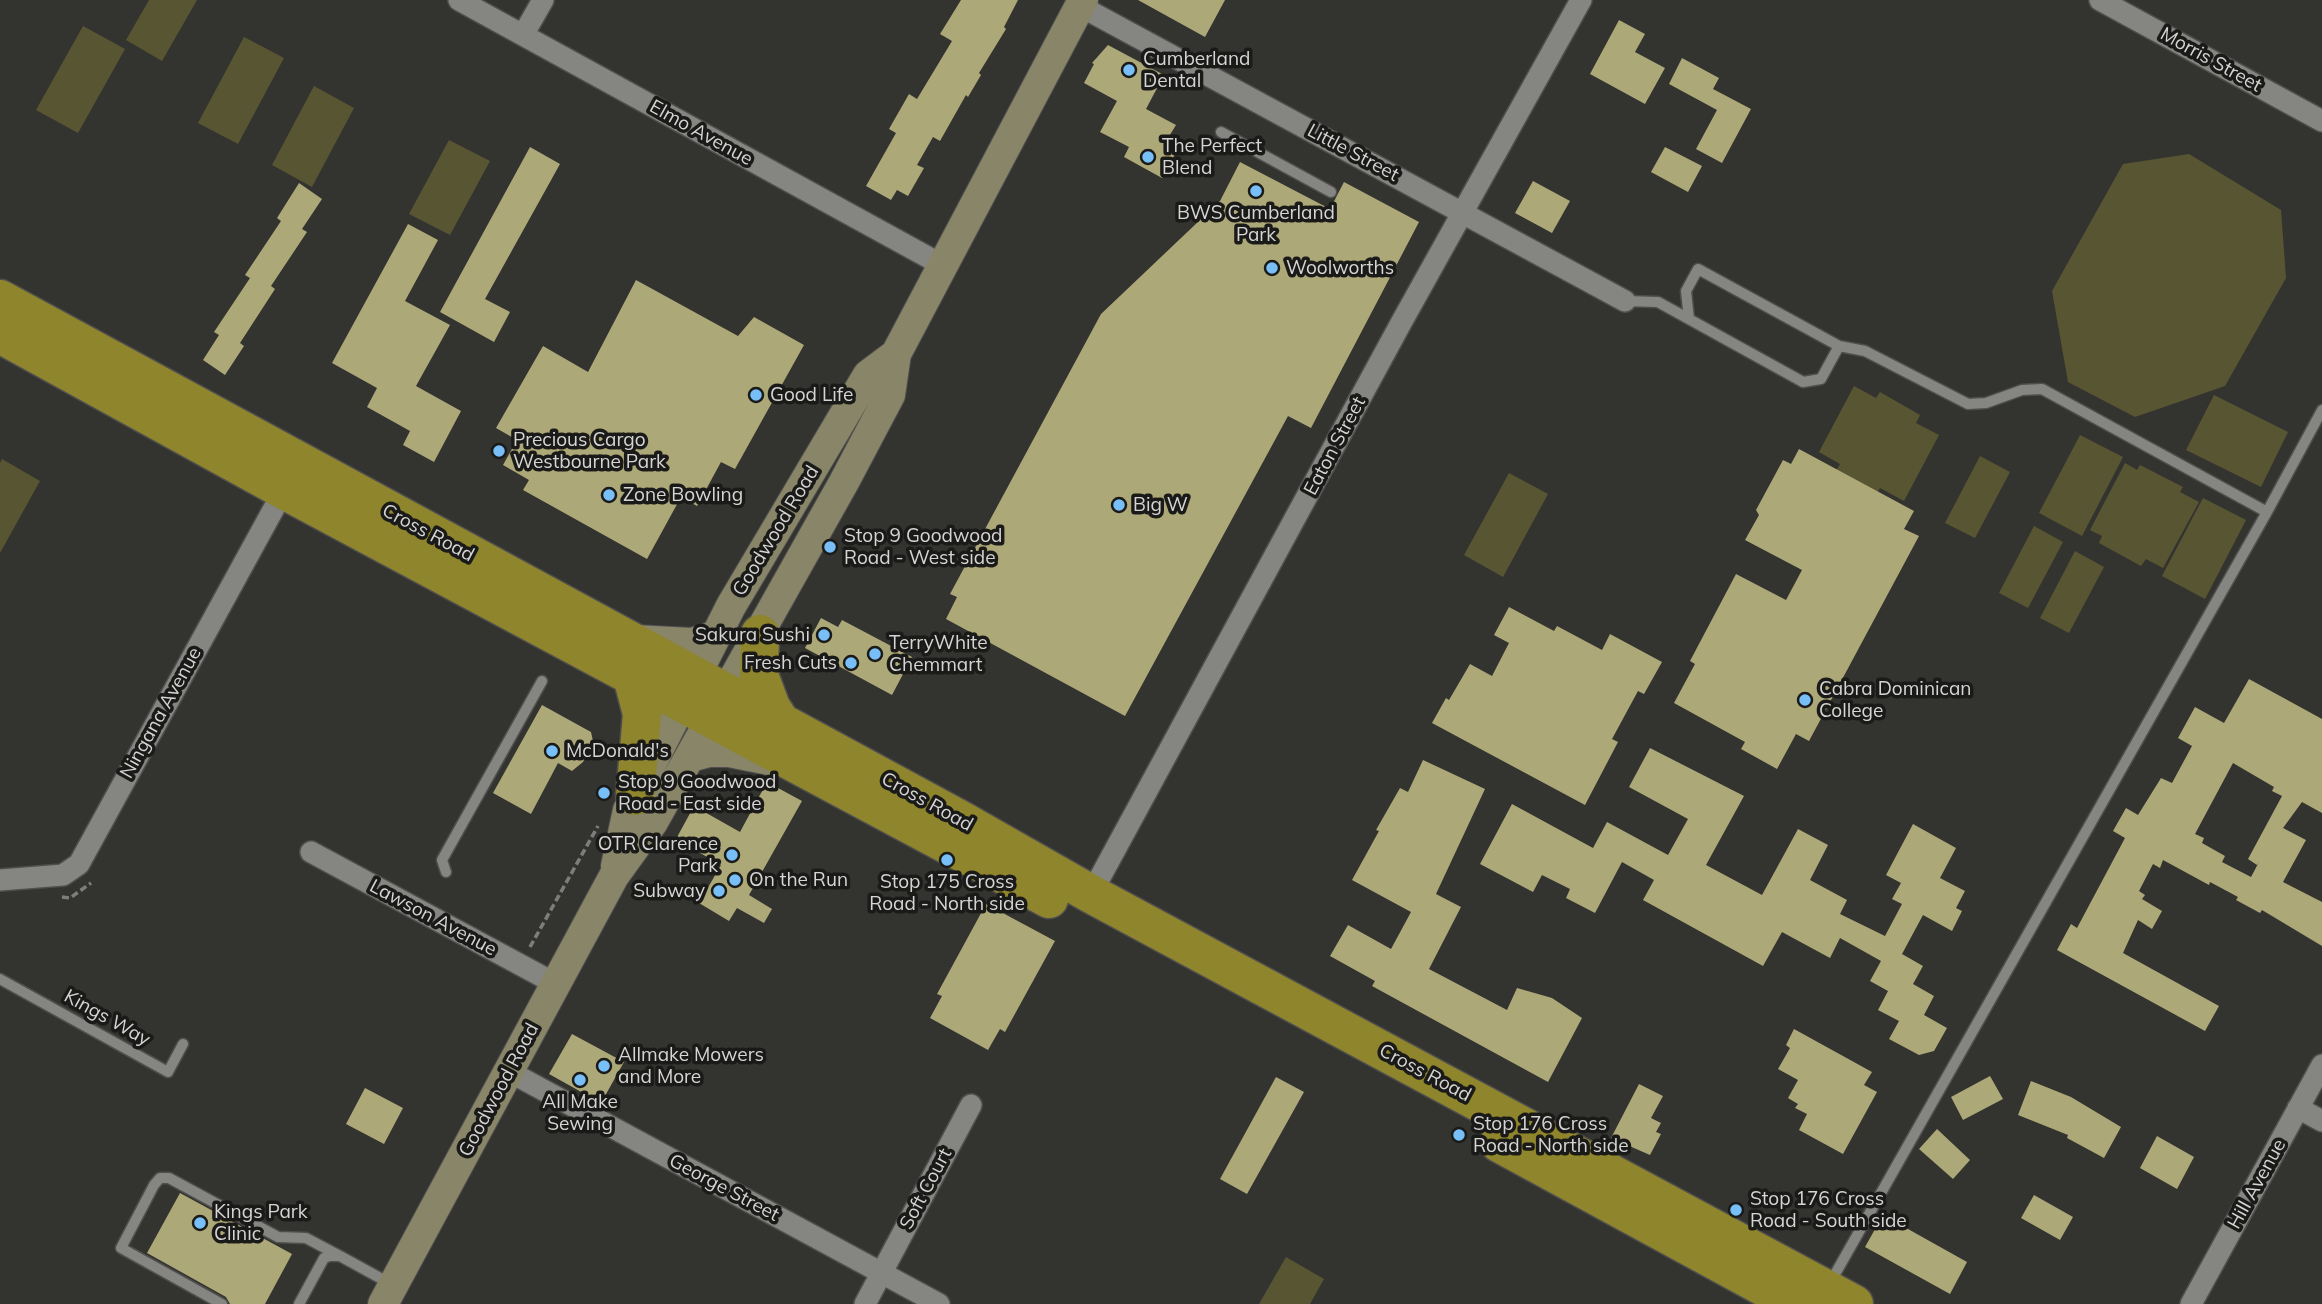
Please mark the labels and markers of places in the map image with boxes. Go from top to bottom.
place label: Cumberland Dental [1143,48,1251,92]
marker: Cumberland Dental [1121,62,1137,78]
place label: The Perfect Blend [1162,135,1262,179]
marker: The Perfect Blend [1140,149,1156,165]
marker: BWS Cumberland Park [1248,183,1264,199]
place label: BWS Cumberland Park [1177,202,1335,246]
place label: Woolworths [1286,257,1394,279]
marker: Woolworths [1264,260,1280,276]
place label: Good Life [770,384,853,406]
marker: Good Life [748,387,764,403]
place label: Precious Cargo Westbourne Park [513,429,666,473]
marker: Precious Cargo Westbourne Park [491,443,507,459]
place label: Zone Bowling [623,484,743,506]
marker: Zone Bowling [601,487,617,503]
place label: Big W [1133,494,1188,516]
marker: Big W [1111,497,1127,513]
place label: Stop 9 Goodwood Road - West side [844,525,1002,569]
marker: Stop 9 Goodwood Road - West side [822,539,838,555]
place label: Sakura Sushi [695,624,810,646]
marker: Sakura Sushi [816,627,832,643]
place label: TerryWhite Chemmart [889,632,987,676]
marker: TerryWhite Chemmart [867,646,883,662]
place label: Fresh Cuts [744,652,837,674]
marker: Fresh Cuts [843,655,859,671]
place label: Cabra Dominican College [1819,678,1971,722]
marker: Cabra Dominican College [1797,692,1813,708]
place label: McDonald's [566,740,669,762]
marker: McDonald's [544,743,560,759]
place label: Stop 9 Goodwood Road - East side [618,771,776,815]
marker: Stop 9 Goodwood Road - East side [596,785,612,801]
place label: OTR Clarence Park [598,833,718,877]
marker: OTR Clarence Park [724,847,740,863]
marker: Stop 175 Cross Road - North side [939,852,955,868]
place label: On the Run [749,869,848,891]
place label: Stop 175 Cross Road - North side [869,871,1025,915]
marker: On the Run [727,872,743,888]
place label: Subway [633,880,705,902]
marker: Subway [711,883,727,899]
place label: Allmake Mowers and More [618,1044,764,1088]
marker: Allmake Mowers and More [596,1058,612,1074]
marker: All Make Sewing [572,1072,588,1088]
place label: All Make Sewing [542,1091,618,1135]
place label: Stop 176 Cross Road - North side [1473,1113,1628,1157]
marker: Stop 176 Cross Road - North side [1451,1127,1467,1143]
place label: Stop 176 Cross Road - South side [1750,1188,1907,1232]
place label: Kings Park Clinic [214,1201,308,1245]
marker: Stop 176 Cross Road - South side [1728,1202,1744,1218]
marker: Kings Park Clinic [192,1215,208,1231]

